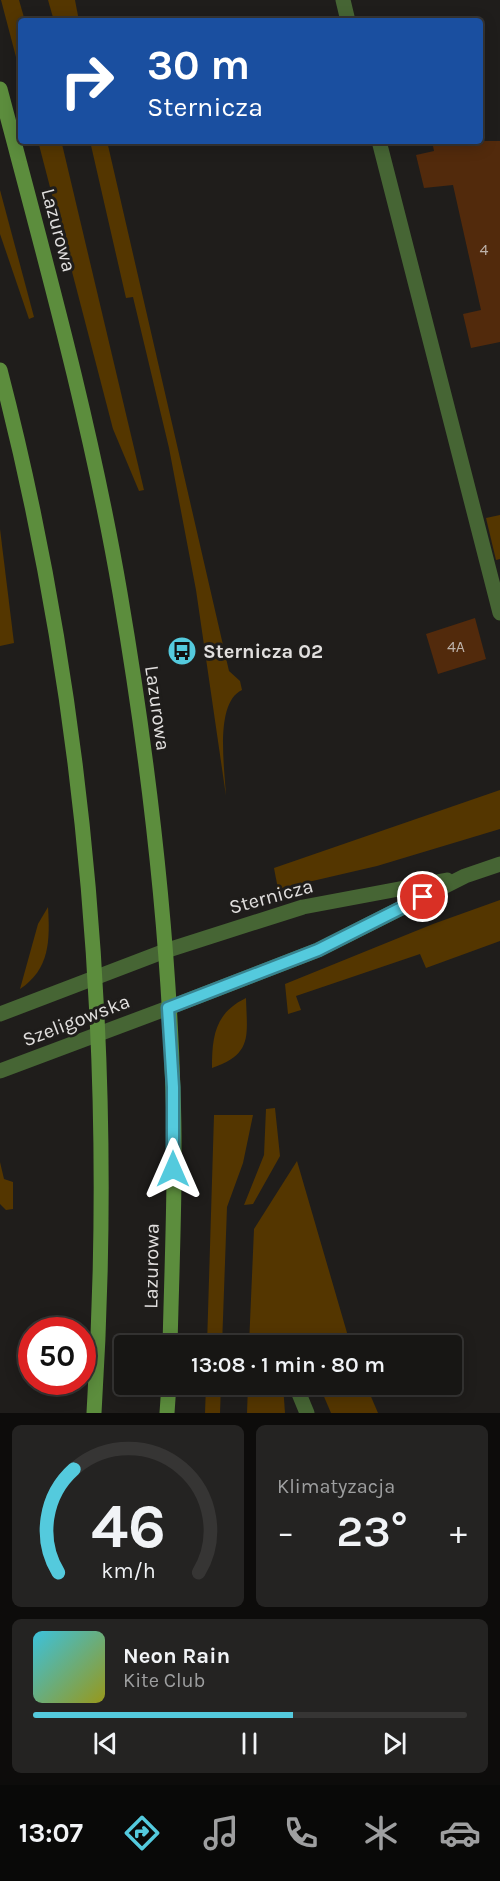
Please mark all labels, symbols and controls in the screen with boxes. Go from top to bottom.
text: 30 m [147,40,250,90]
icon: right [48,42,126,120]
text: Sternicza [147,91,263,123]
street label: Lazurowa [36,186,81,274]
house number: 4 [480,240,489,259]
bus stop icon: Sternicza 02 [166,635,198,667]
house number: 4A [447,637,465,656]
place label: Sternicza 02 [203,640,323,663]
street label: Lazurowa [140,664,175,752]
pin [397,871,448,922]
street label: Sternicza [227,874,316,919]
icon: arrive [406,880,439,913]
street label: Szeligowska [19,989,133,1051]
position arrow [141,1137,205,1201]
street label: Lazurowa [139,1223,164,1309]
speed limit sign: 50 [18,1317,96,1395]
text: 13:08 · 1 min · 80 m [191,1352,385,1378]
text: Klimatyzacja [277,1475,395,1498]
text: 46 [90,1490,165,1563]
text: 23° [336,1505,408,1557]
text: − [277,1513,294,1551]
text: + [450,1513,467,1551]
text: km/h [101,1558,155,1583]
text: Neon Rain [123,1643,230,1669]
text: Kite Club [123,1669,205,1692]
icon: previous [89,1727,122,1760]
icon: pause [233,1727,266,1760]
icon: next [378,1727,411,1760]
icon: directions [121,1812,163,1854]
icon: music [200,1812,242,1854]
icon: phone [280,1812,322,1854]
icon: climate [360,1812,402,1854]
icon: car [439,1812,481,1854]
text: 13:07 [19,1817,83,1849]

